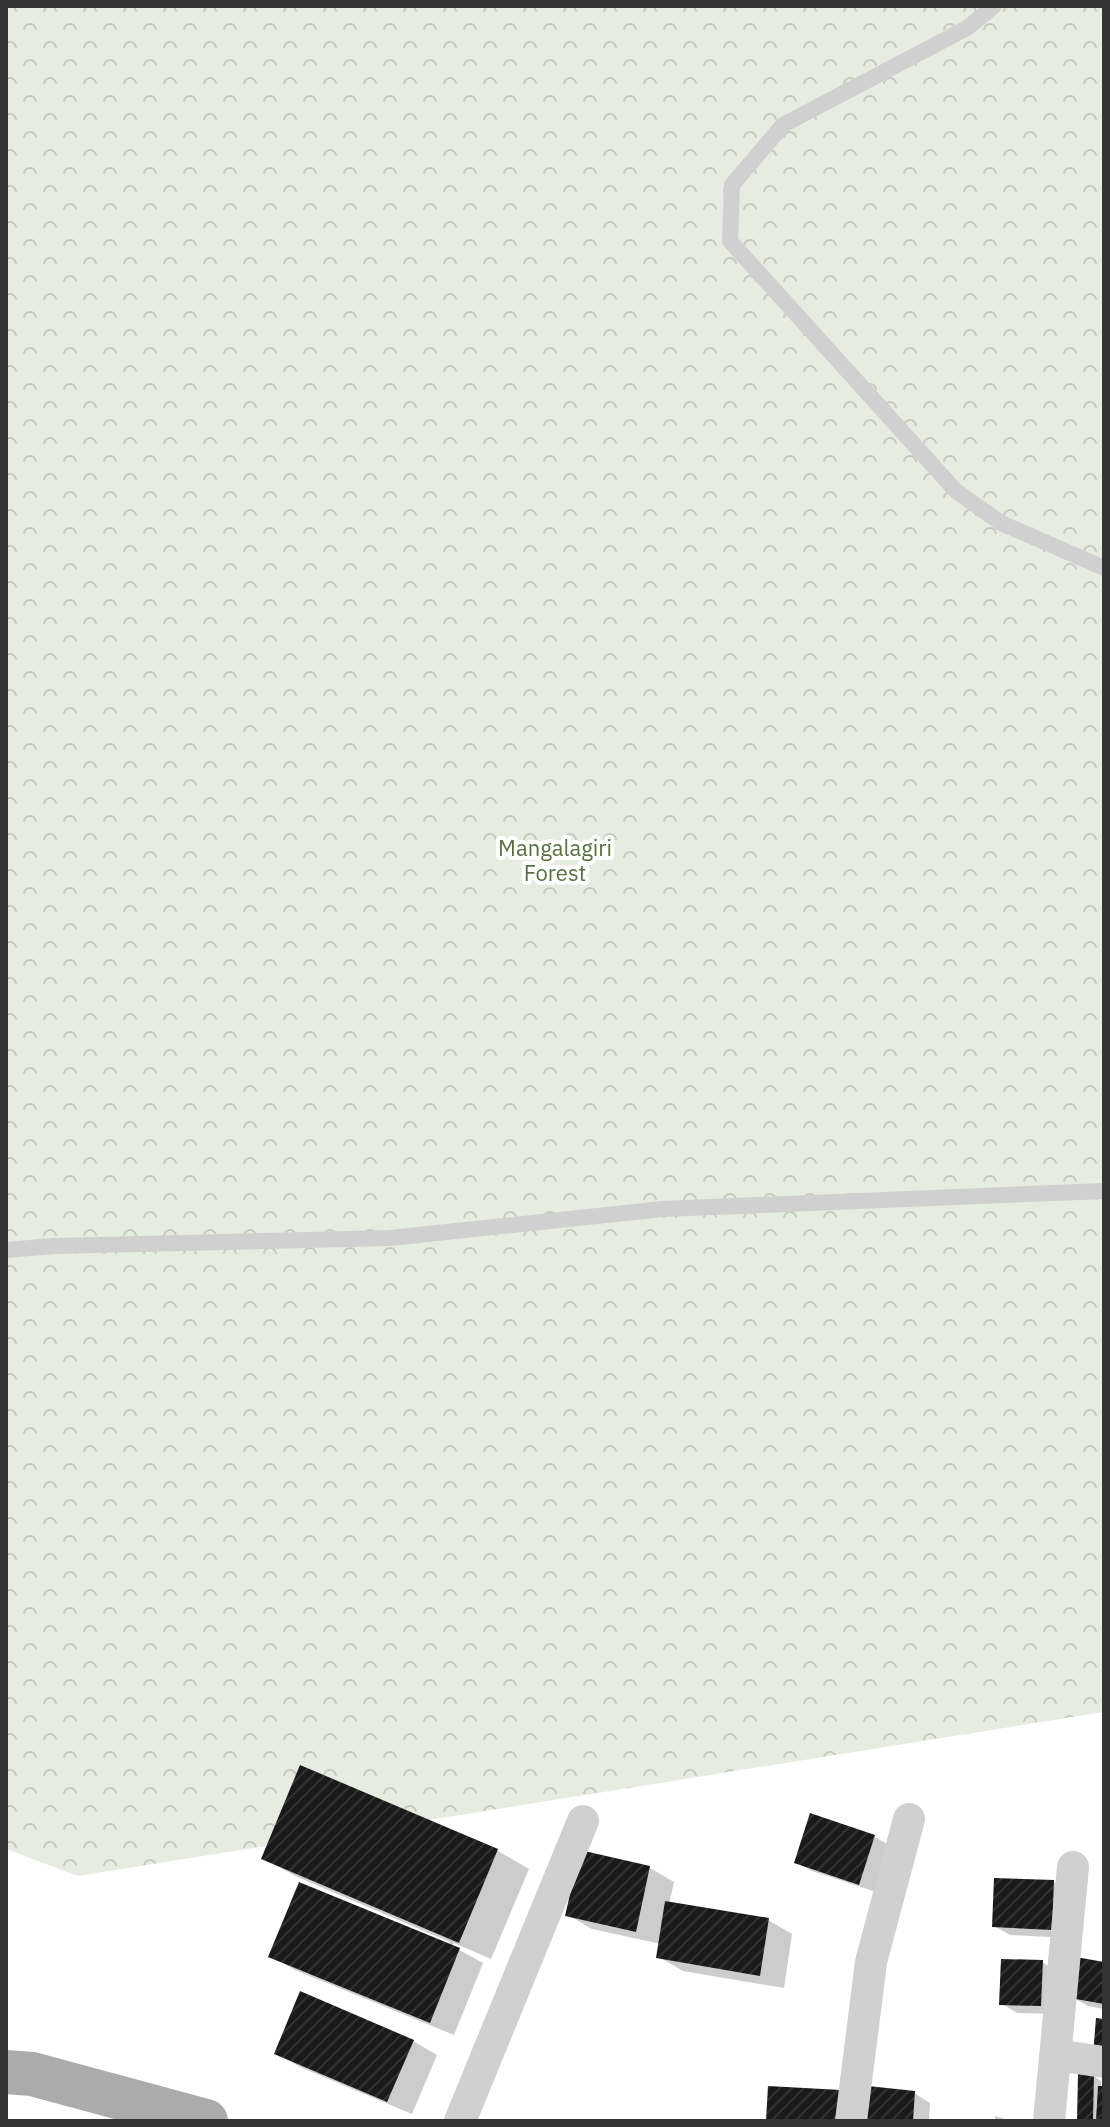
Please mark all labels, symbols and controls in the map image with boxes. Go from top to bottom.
park label: Mangalagiri Forest [498,833,612,887]

